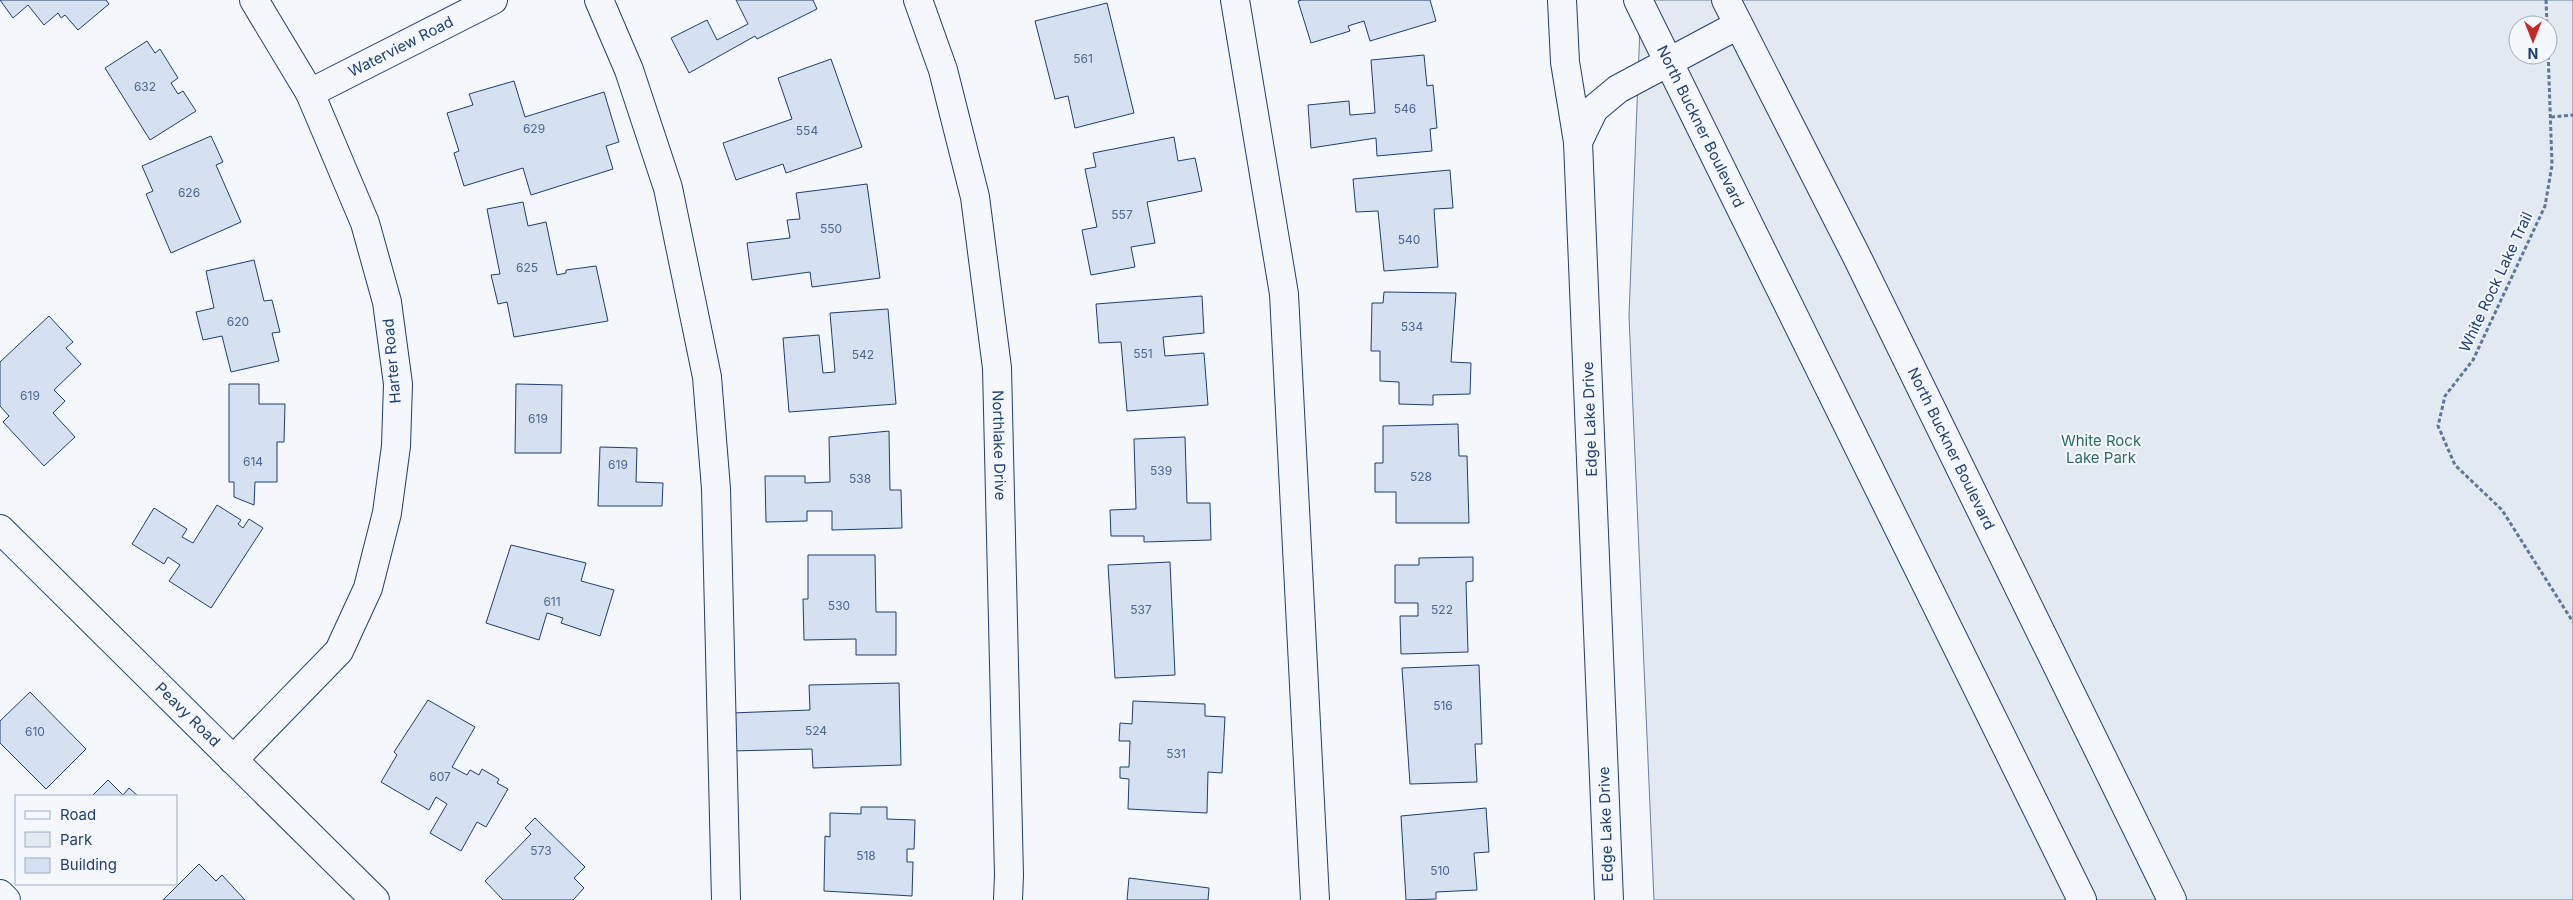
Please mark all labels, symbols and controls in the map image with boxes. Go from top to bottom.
street label: Waterview Road [345,12,456,81]
north arrow [2508,15,2558,65]
street label: North Buckner Boulevard [1653,42,1749,210]
text: N [2528,45,2538,62]
house number: 561 [1073,51,1093,66]
house number: 632 [134,79,156,94]
house number: 546 [1394,101,1416,116]
house number: 629 [523,121,545,136]
house number: 554 [796,123,818,138]
house number: 626 [178,185,200,200]
house number: 557 [1111,207,1133,222]
street label: White Rock Lake Trail [2455,209,2536,355]
house number: 550 [820,221,842,236]
house number: 540 [1398,232,1420,247]
house number: 625 [516,260,538,275]
house number: 620 [227,314,249,329]
street label: Harter Road [378,318,405,404]
house number: 534 [1401,319,1423,334]
house number: 551 [1133,346,1153,361]
house number: 542 [852,347,874,362]
street label: Edge Lake Drive [1578,361,1601,477]
street label: North Buckner Boulevard [1904,364,1999,533]
house number: 619 [20,388,40,403]
street label: Northlake Drive [989,390,1010,501]
house number: 619 [528,411,548,426]
park label: White Rock Lake Park [2061,431,2142,467]
house number: 614 [243,454,263,469]
house number: 619 [608,457,628,472]
house number: 539 [1150,463,1172,478]
house number: 528 [1410,469,1432,484]
house number: 538 [849,471,871,486]
house number: 611 [543,594,561,609]
house number: 530 [828,598,850,613]
house number: 537 [1130,602,1152,617]
house number: 522 [1431,602,1453,617]
street label: Peavy Road [152,678,225,751]
house number: 516 [1433,698,1453,713]
house number: 524 [805,723,827,738]
house number: 610 [25,724,45,739]
house number: 531 [1166,746,1186,761]
street label: Edge Lake Drive [1594,766,1617,882]
house number: 607 [429,769,451,784]
legend [15,795,178,885]
text: Road [60,805,96,824]
text: Park [60,830,93,849]
house number: 573 [530,843,552,858]
house number: 518 [856,848,876,863]
text: Building [60,855,117,874]
house number: 510 [1430,863,1450,878]

